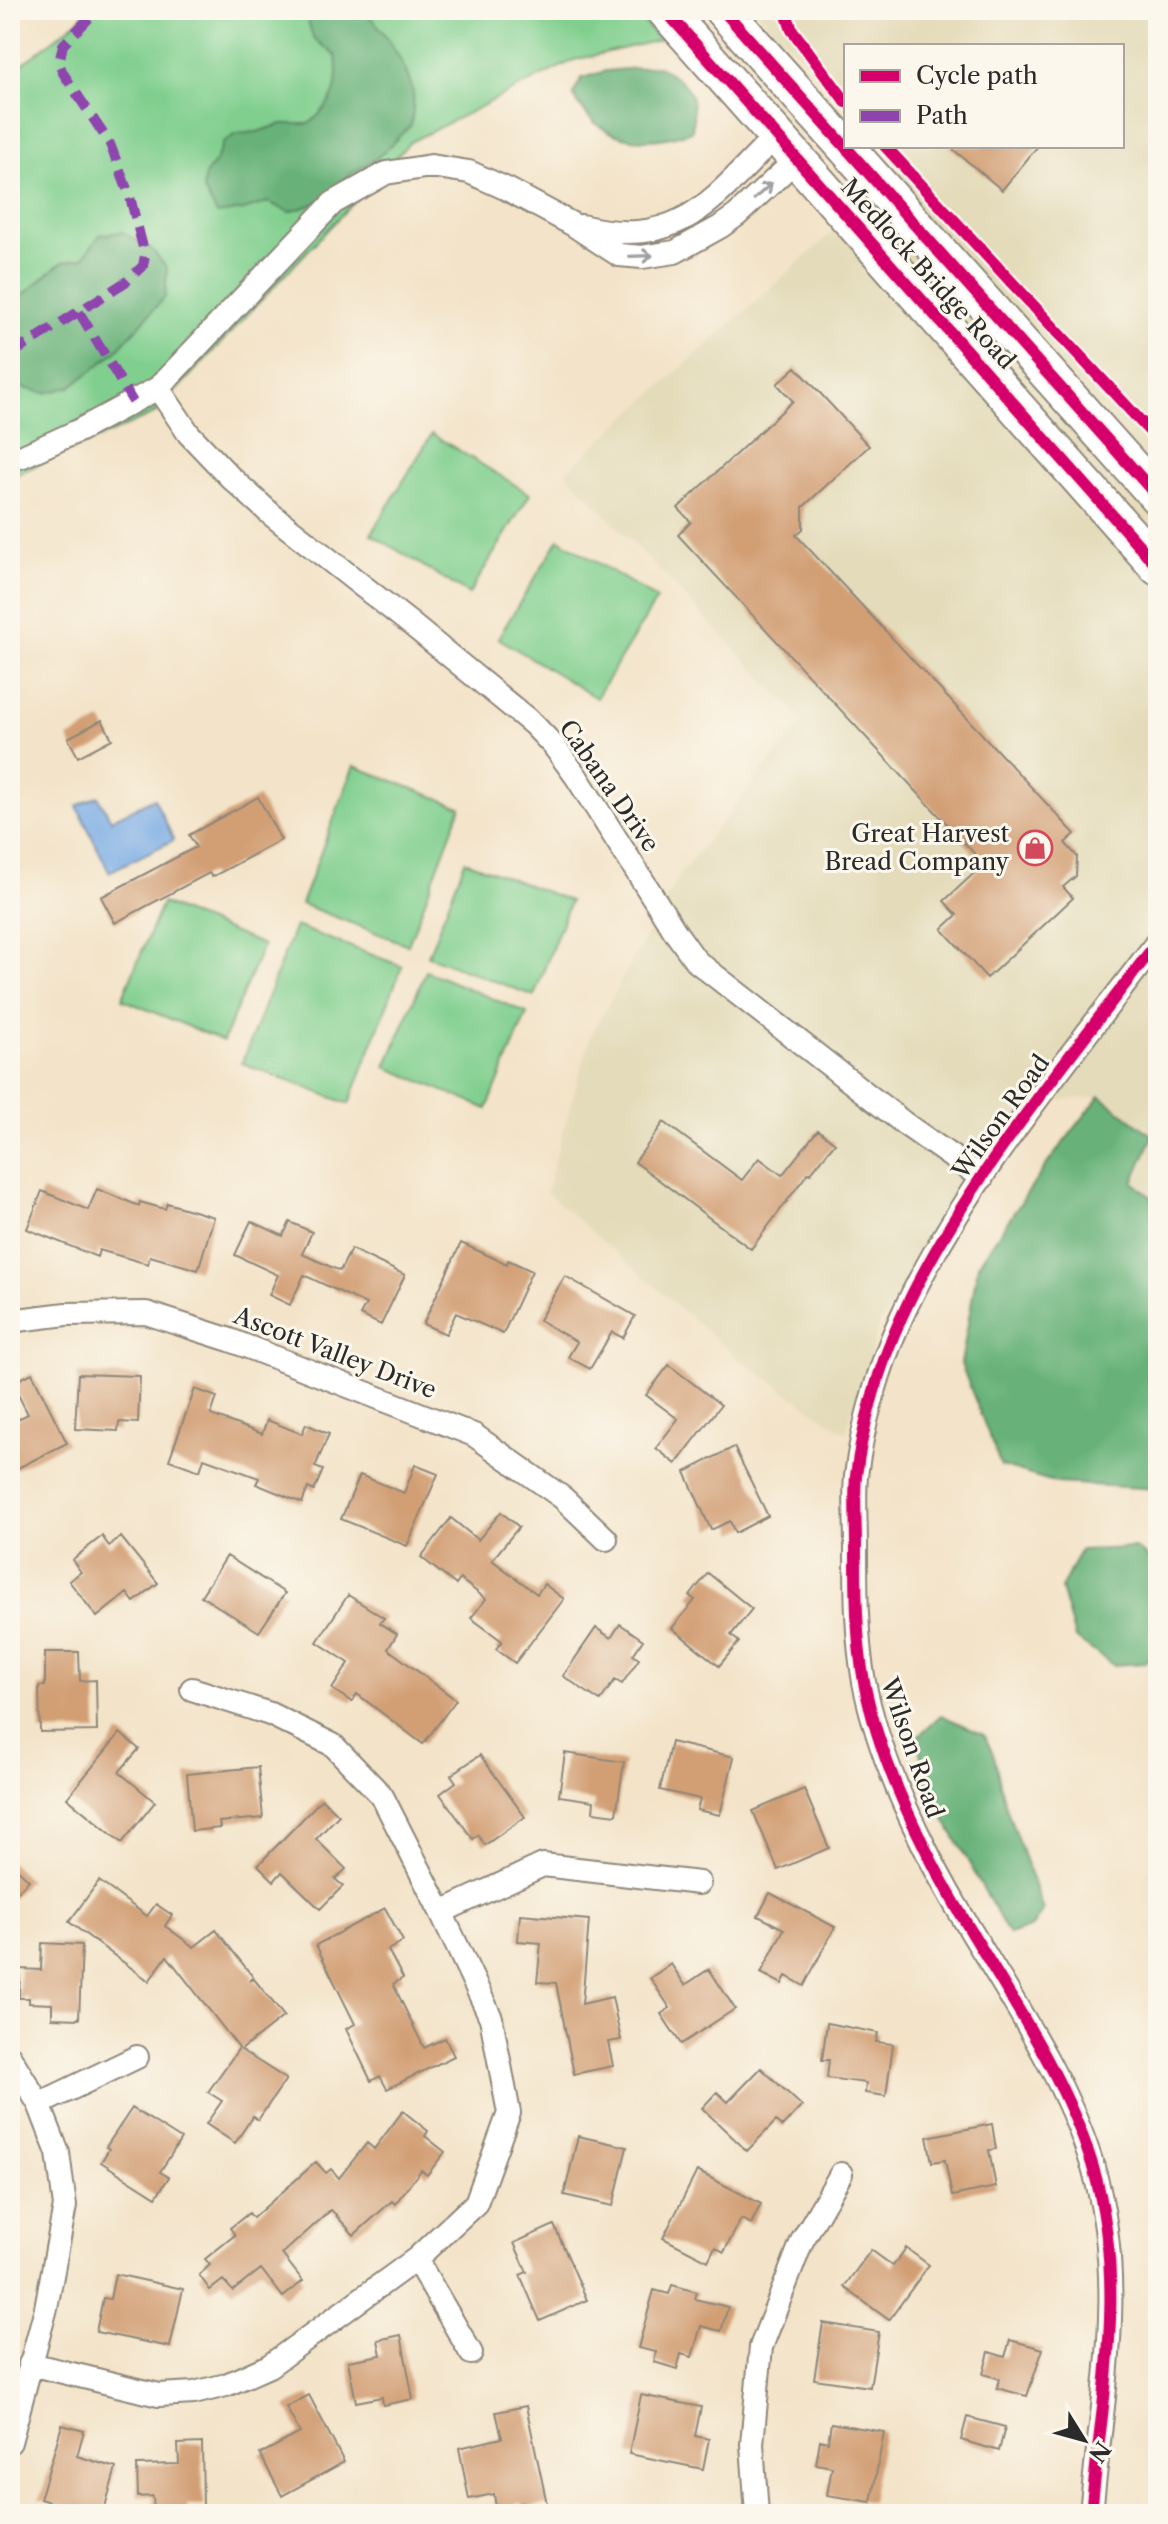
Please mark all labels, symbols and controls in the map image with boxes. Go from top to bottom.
legend [844,44,1124,148]
text: Cycle path [916,61,1038,90]
text: Path [916,101,968,130]
street label: Medlock Bridge Road [835,172,1022,375]
one-way arrow [753,181,773,200]
one-way arrow [627,248,654,263]
street label: Cabana Drive [553,714,666,857]
place label: Great Harvest Bread Company [825,819,1010,876]
shop icon: Great Harvest Bread Company [1016,829,1054,867]
street label: Wilson Road [945,1049,1056,1185]
street label: Ascott Valley Drive [229,1300,440,1404]
street label: Wilson Road [875,1673,950,1822]
north arrow [1044,2400,1124,2480]
text: N [1083,2436,1116,2467]

